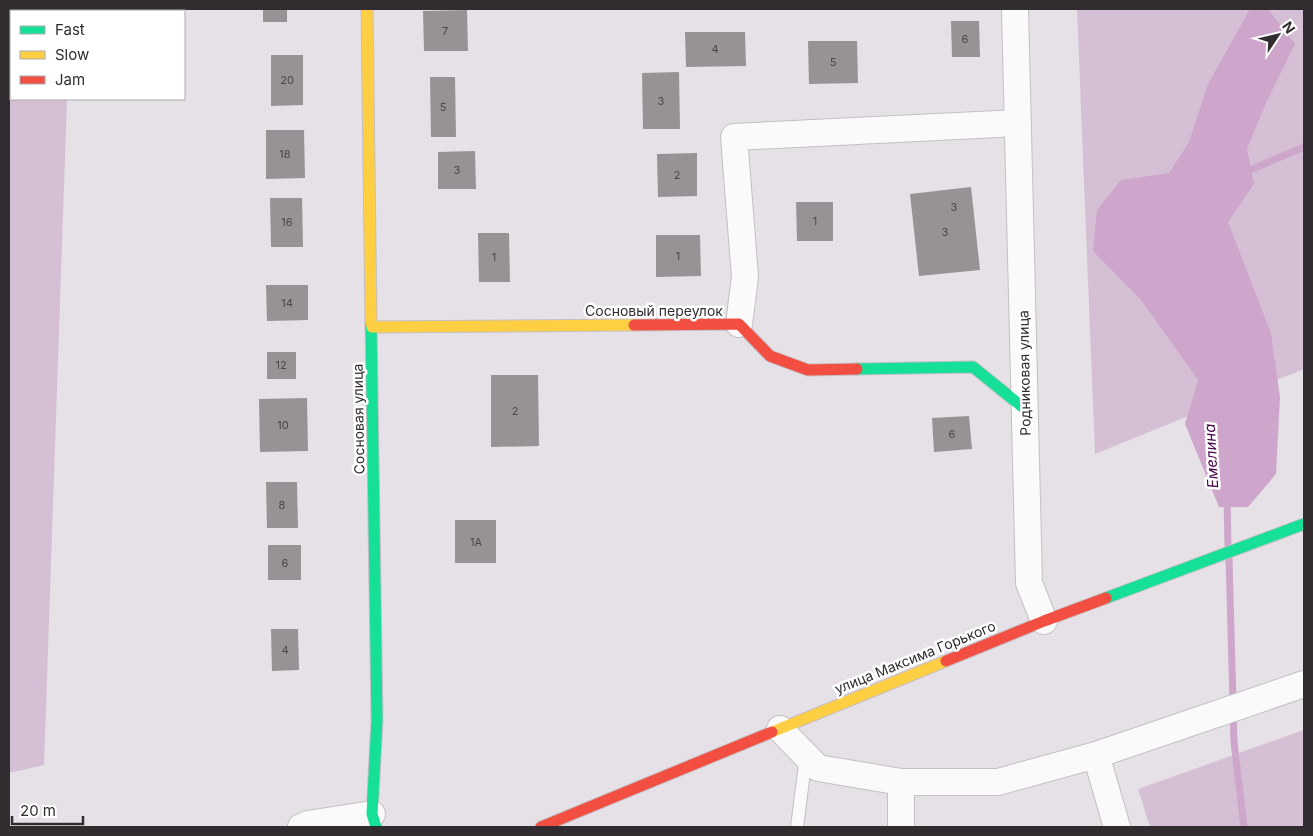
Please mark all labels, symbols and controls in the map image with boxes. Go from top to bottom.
legend [10,10,185,100]
north arrow [1253,10,1303,60]
text: N [1279,18,1299,37]
text: Fast [55,20,85,39]
house number: 7 [442,24,448,38]
house number: 6 [962,32,969,46]
house number: 4 [711,42,719,56]
text: Slow [55,45,89,64]
house number: 5 [830,55,837,69]
text: Jam [55,70,85,89]
house number: 20 [280,73,294,87]
house number: 3 [658,94,665,108]
house number: 5 [440,100,447,114]
house number: 18 [279,147,291,161]
house number: 3 [454,163,461,177]
house number: 2 [674,168,680,182]
house number: 3 [951,200,958,214]
house number: 1 [813,214,817,228]
house number: 16 [281,215,293,229]
house number: 3 [942,225,949,239]
house number: 1 [676,249,680,263]
house number: 1 [492,250,496,264]
house number: 14 [281,296,293,310]
street label: Сосновый переулок [585,302,723,319]
street label: Родниковая улица [1014,310,1034,436]
house number: 12 [275,358,287,372]
street label: Сосновая улица [349,364,367,474]
house number: 2 [512,404,518,418]
house number: 10 [277,418,289,432]
water label: Емелина [1200,423,1222,489]
house number: 6 [949,427,956,441]
house number: 8 [279,498,286,512]
house number: 1А [470,535,482,549]
house number: 6 [282,556,289,570]
street label: улица Максима Горького [832,617,998,697]
house number: 4 [281,643,289,657]
scale bar [12,794,84,826]
text: 20 m [20,801,56,820]

